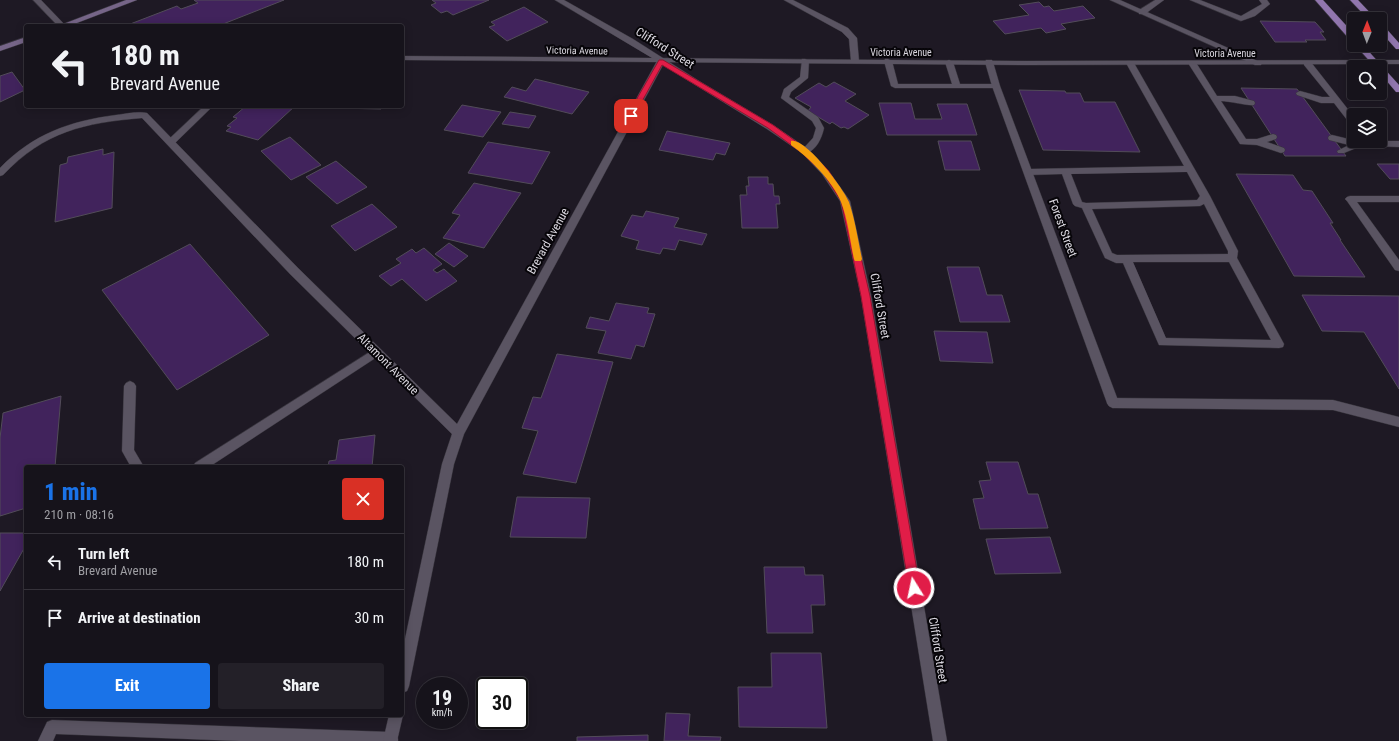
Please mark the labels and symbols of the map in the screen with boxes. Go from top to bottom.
north arrow [1347,12,1387,52]
street label: Clifford Street [633,24,697,72]
street label: Victoria Avenue [546,44,608,57]
street label: Victoria Avenue [870,47,932,58]
street label: Victoria Avenue [1194,48,1256,59]
pin [614,99,648,133]
street label: Forest Street [1046,197,1080,259]
street label: Brevard Avenue [524,205,572,276]
street label: Clifford Street [867,272,893,340]
street label: Altamont Avenue [355,331,422,398]
position arrow [893,567,935,609]
street label: Clifford Street [926,616,950,684]
speed limit sign: 30 [476,677,528,729]

